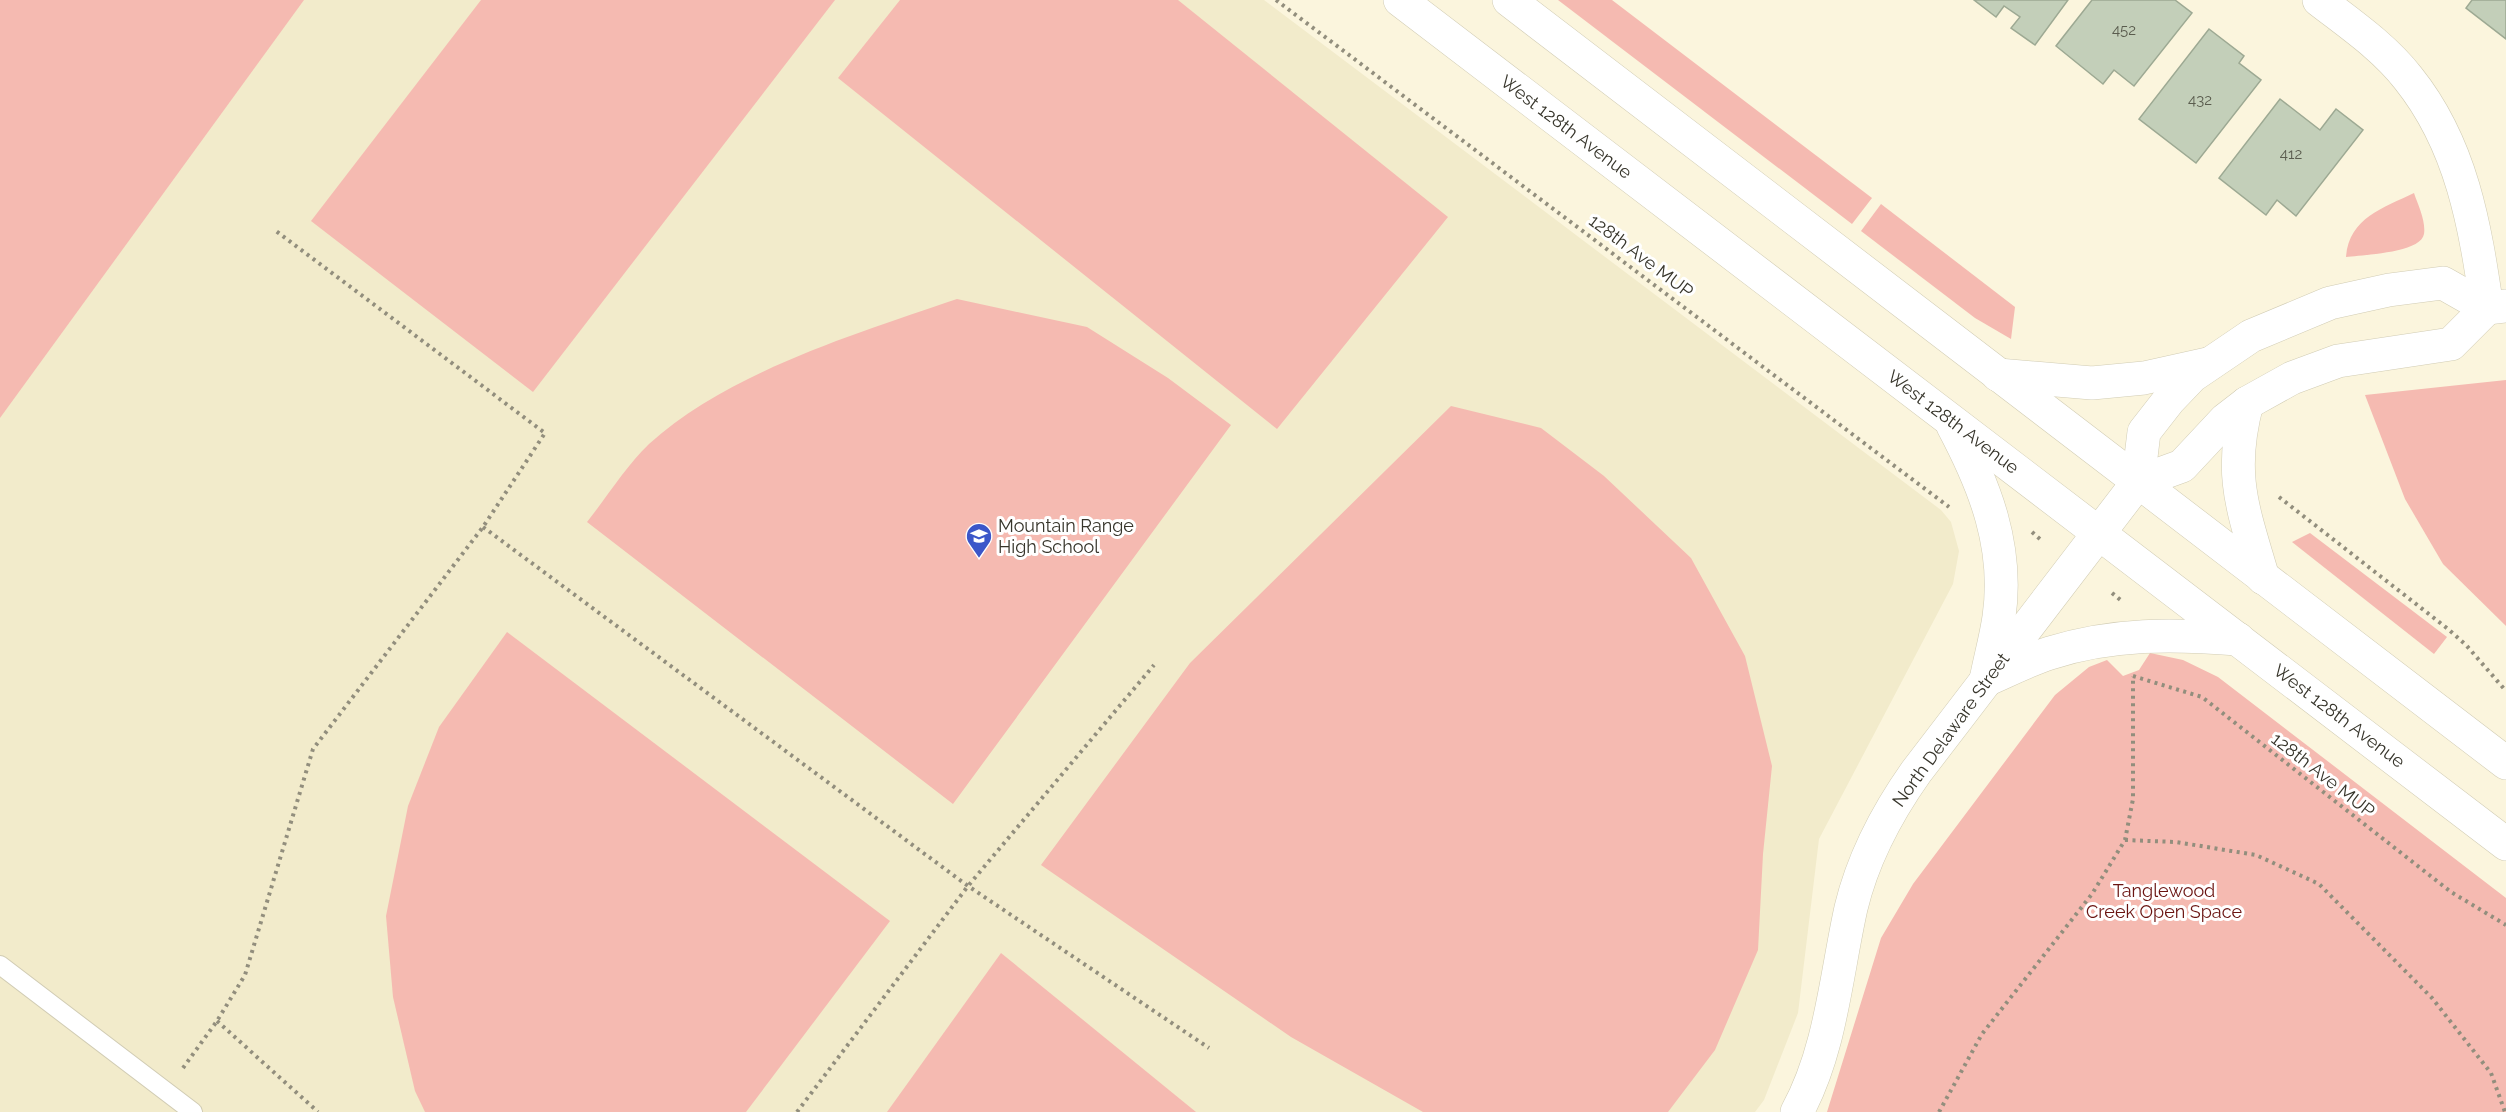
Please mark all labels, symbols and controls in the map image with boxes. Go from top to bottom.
house number: 452 [2112,21,2136,39]
street label: West 128th Avenue [1496,70,1636,183]
house number: 432 [2188,91,2212,109]
house number: 412 [2280,145,2302,163]
street label: 128th Ave MUP [1585,210,1697,302]
street label: West 128th Avenue [1883,365,2023,478]
place label: Mountain Range High School [998,515,1134,557]
school or university icon: Mountain Range High School [964,521,994,559]
street label: North Delaware Street [1888,649,2013,811]
street label: West 128th Avenue [2269,659,2409,772]
street label: 128th Ave MUP [2268,728,2379,821]
park label: Tanglewood Creek Open Space [2086,880,2242,922]

